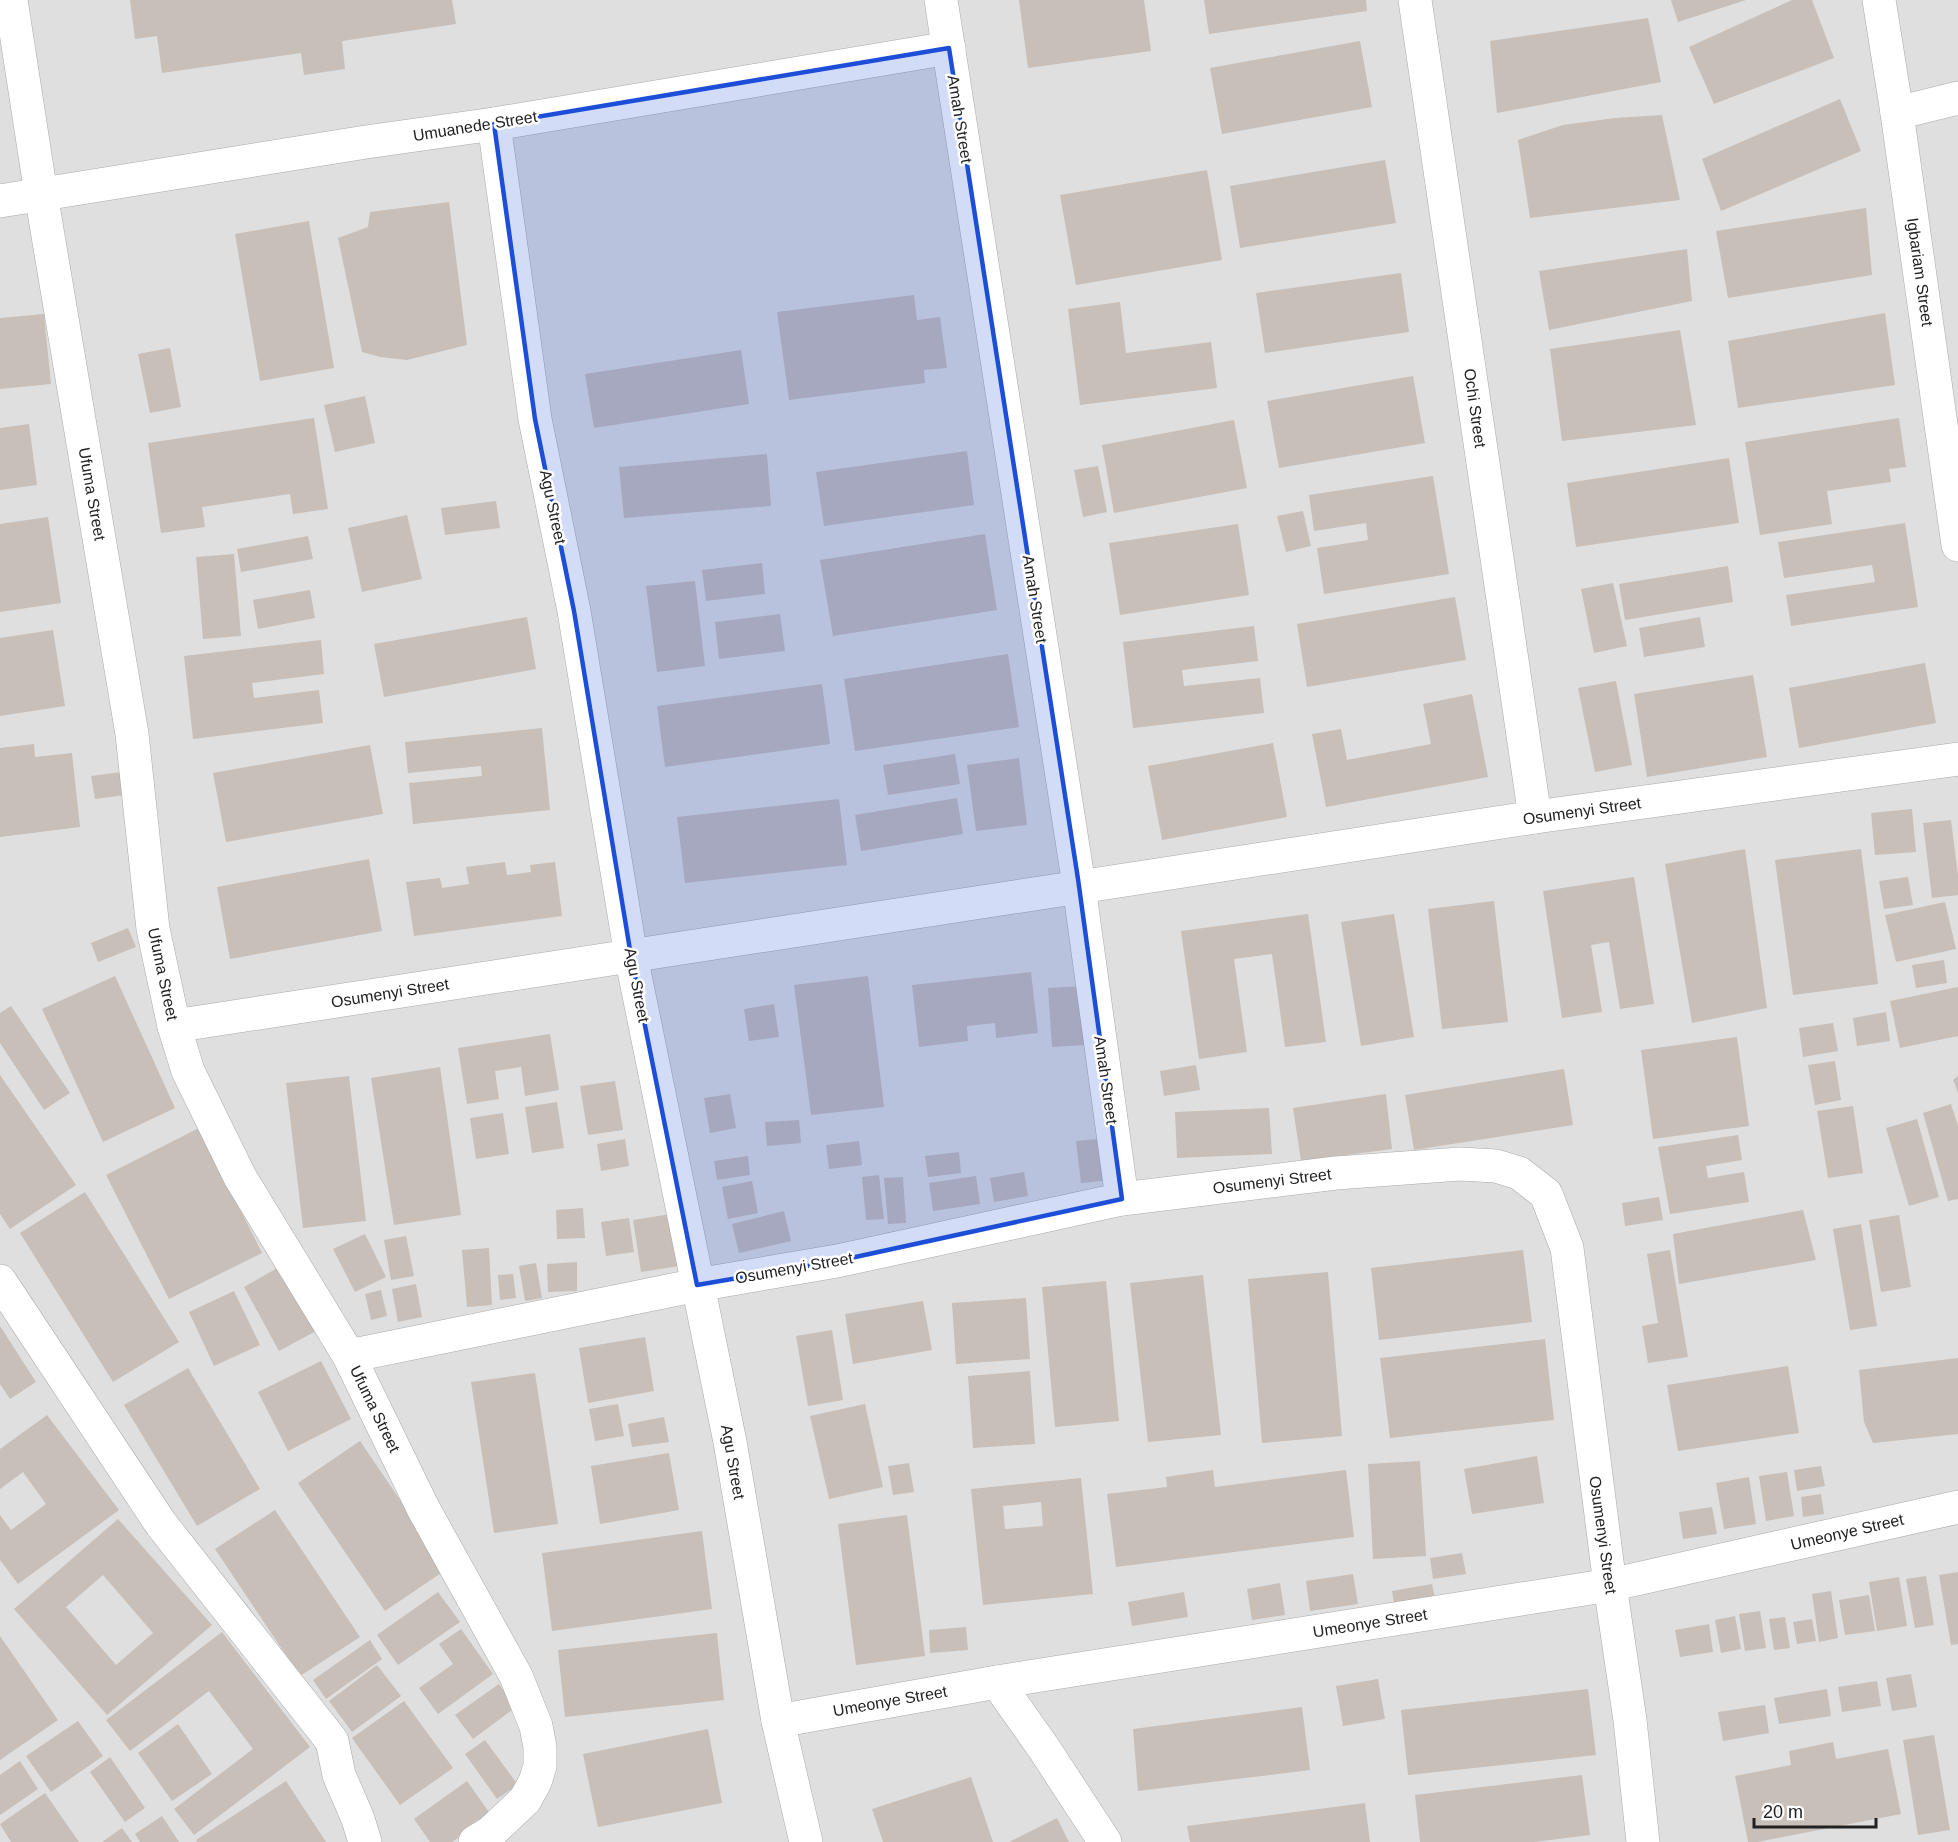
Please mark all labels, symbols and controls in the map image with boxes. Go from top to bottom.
street label: Amah Street [945,74,975,165]
street label: Umuanede Street [412,108,539,144]
street label: Igbariam Street [1904,217,1936,328]
street label: Ochi Street [1461,367,1489,449]
street label: Ufuma Street [75,446,109,542]
street label: Agu Street [537,468,569,546]
street label: Amah Street [1020,554,1050,645]
street label: Osumenyi Street [1522,794,1643,828]
street label: Ufuma Street [145,926,181,1022]
street label: Agu Street [621,946,653,1024]
street label: Osumenyi Street [330,975,451,1011]
street label: Amah Street [1091,1035,1121,1126]
street label: Osumenyi Street [1212,1165,1333,1197]
street label: Osumenyi Street [734,1249,855,1287]
street label: Ufuma Street [347,1363,404,1456]
street label: Agu Street [718,1423,748,1501]
street label: Osumenyi Street [1586,1475,1620,1596]
street label: Umeonye Street [1789,1511,1906,1553]
street label: Umeonye Street [1312,1605,1429,1640]
street label: Umeonye Street [832,1682,949,1719]
scale bar [1754,1791,1876,1829]
text: 20 m [1763,1802,1803,1822]

